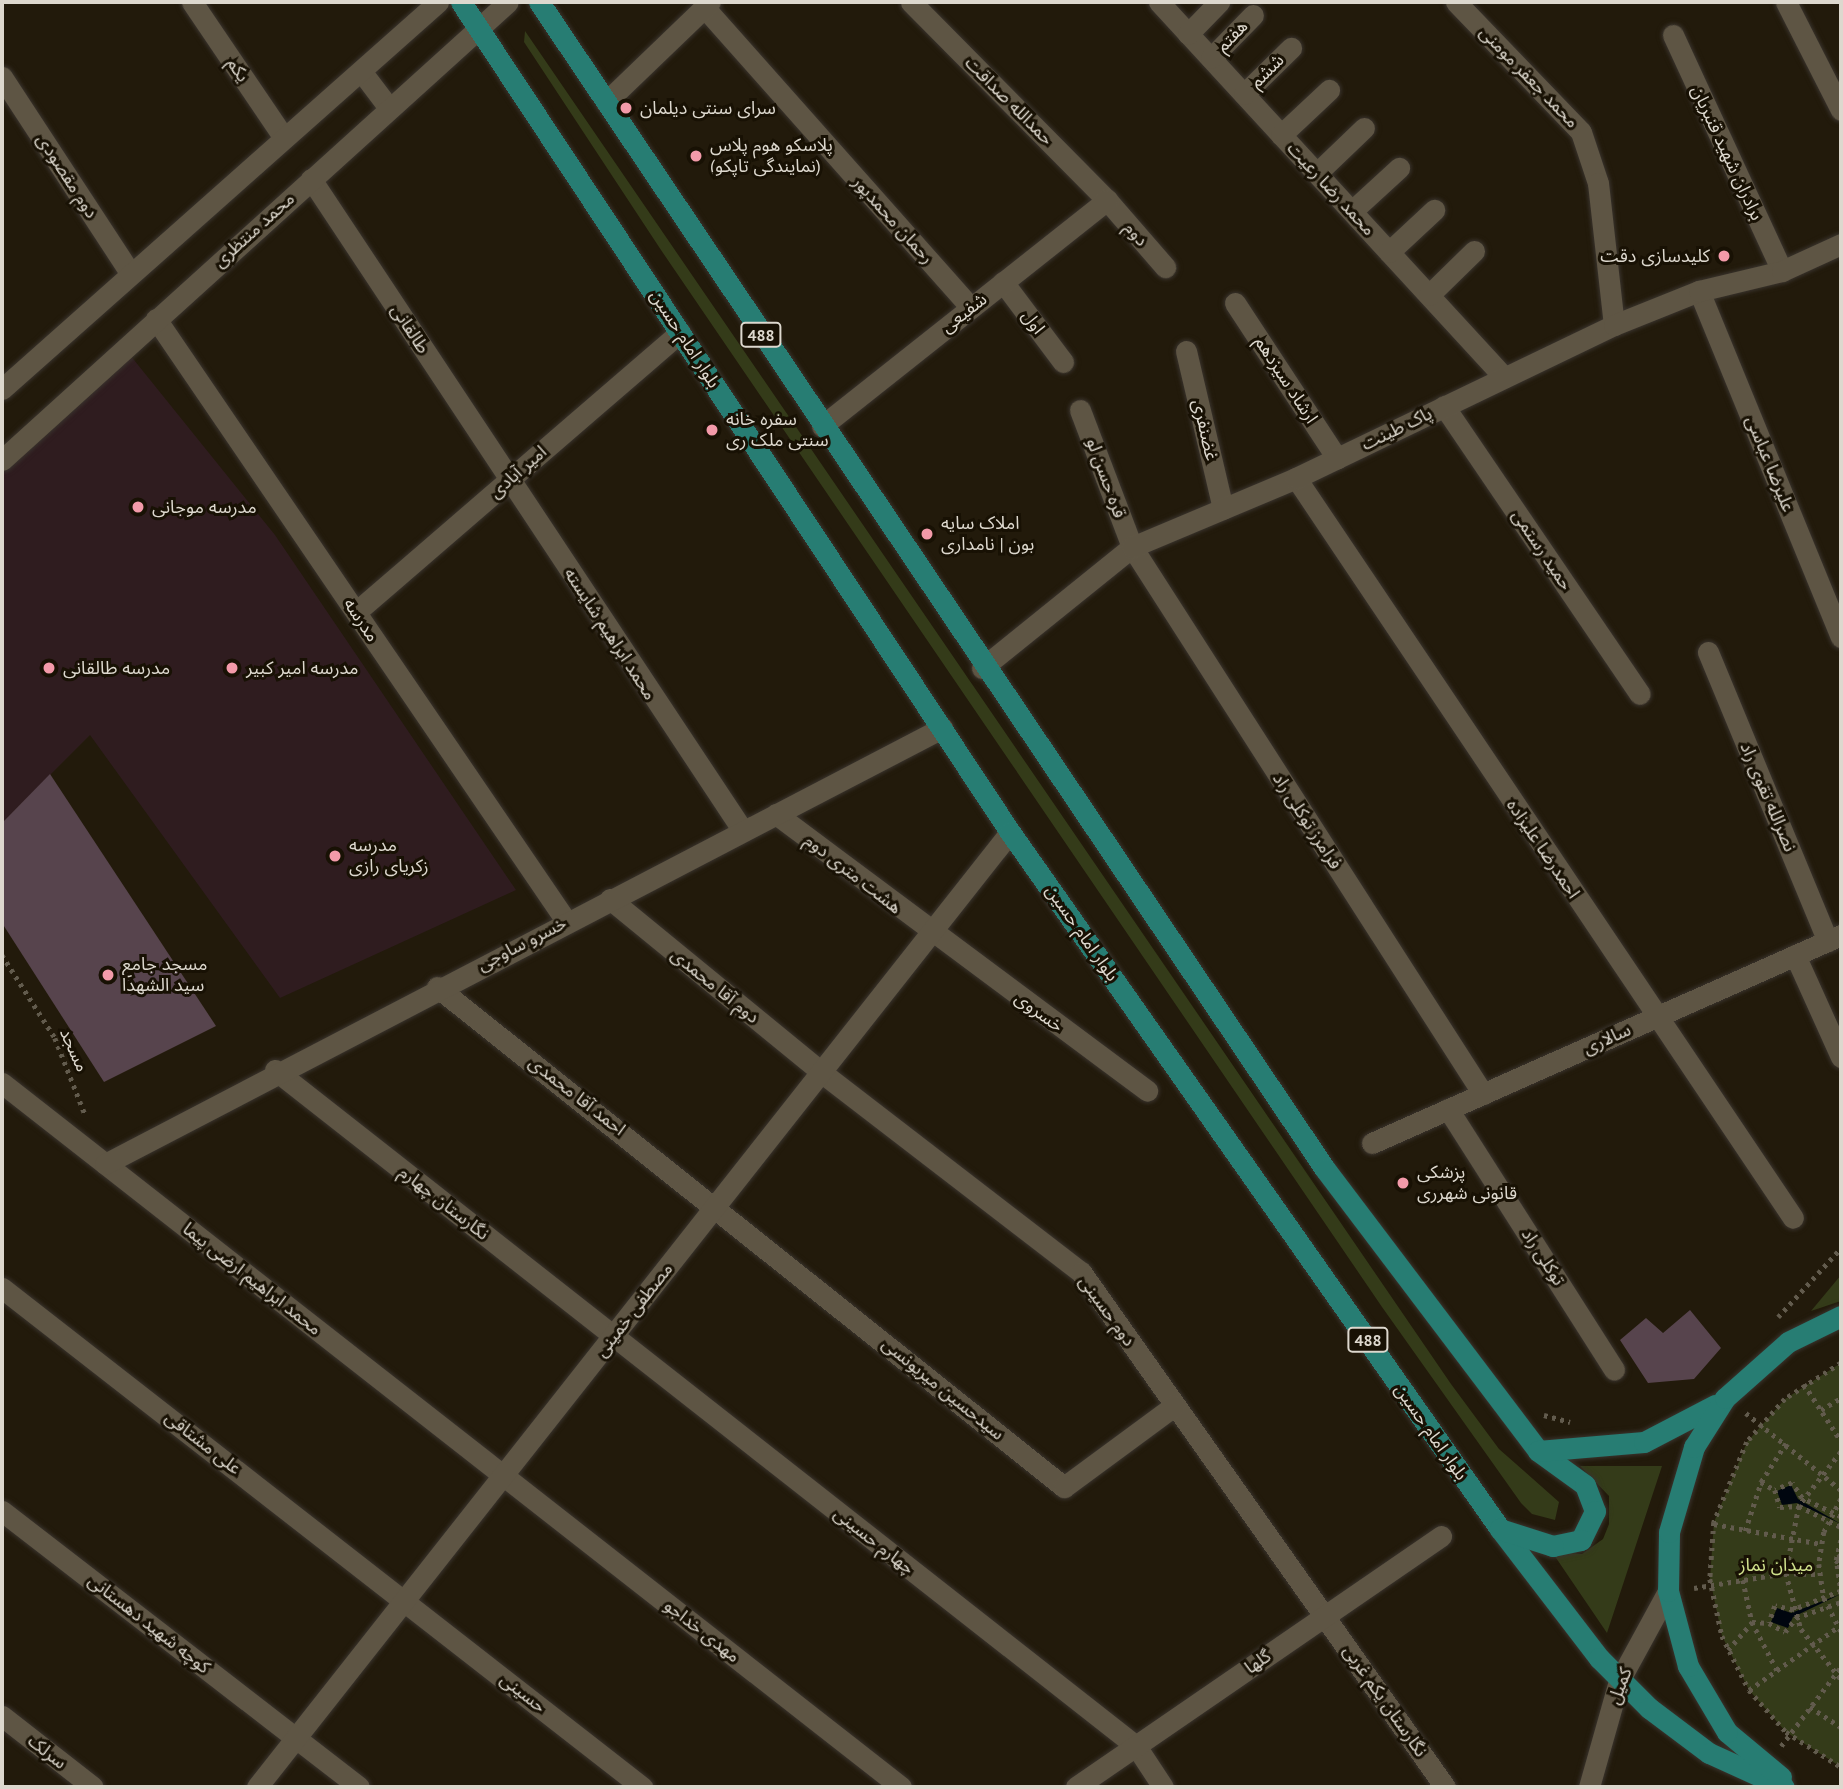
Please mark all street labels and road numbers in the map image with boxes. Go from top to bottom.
street label: هفتم [1212,16,1252,56]
street label: محمد جعفر مومنی [1475,22,1583,132]
street label: ششم [1245,49,1289,93]
street label: حمدالله صداقت [960,52,1058,150]
street label: یکم [222,54,254,86]
street label: برادران شهید قنبریان [1686,82,1768,224]
street label: دوم مقصودی [32,130,102,222]
street label: محمد رضا رعیت [1282,138,1380,240]
street label: رحمان محمدپور [848,172,938,268]
street label: محمد منتظری [209,188,299,272]
street label: دوم [1120,217,1152,251]
street label: بلوار امام حسین [645,286,725,392]
street label: شفیعی [937,288,991,338]
street label: طالقانی [386,300,434,358]
street label: اول [1017,306,1049,338]
road number: 488 [740,322,782,348]
street label: ارشاد سیزدهم [1250,332,1322,428]
street label: غضنفری [1188,397,1222,463]
street label: پاک طینت [1358,403,1436,455]
street label: علیرضا عباسی [1741,413,1799,515]
street label: قره حسن لو [1082,435,1130,521]
street label: امیر آبادی [485,441,551,503]
street label: حمید رستمی [1507,506,1577,594]
street label: محمد ابراهیم شایسته [559,564,661,704]
street label: مدرسه [339,594,383,646]
street label: نصرالله تقوی راد [1735,739,1801,855]
street label: فرامرز توکلی راد [1268,769,1346,873]
street label: احمدرضا علیزاده [1502,795,1584,903]
street label: هشت متری دوم [800,829,906,919]
street label: بلوار امام حسین [1041,881,1123,985]
street label: خسرو ساوجی [474,912,570,976]
street label: دوم آقا محمدی [667,944,763,1028]
street label: خسروی [1011,987,1067,1037]
street label: سالاری [1580,1019,1634,1059]
street label: مسجد [55,1025,93,1075]
street label: احمد آقا محمدی [524,1052,630,1140]
street label: نگارستان چهارم [395,1161,493,1245]
street label: محمد ابراهیم ارضی پیما [178,1218,326,1340]
street label: توکلی راد [1517,1224,1569,1290]
street label: مصطفی خمینی [591,1259,677,1361]
street label: دوم حسینی [1074,1271,1140,1351]
road number: 488 [1347,1328,1389,1352]
street label: سیدحسین میریونسی [878,1333,1008,1445]
street label: بلوار امام حسین [1390,1380,1472,1484]
street label: علی مشتاقی [161,1407,245,1479]
street label: چهارم حسینی [829,1503,919,1579]
street label: کوچه شهید دهستانی [84,1570,214,1678]
street label: مهدی خداجو [660,1595,744,1667]
street label: نگارستان یکم غربی [1338,1641,1432,1761]
street label: گلها [1241,1645,1275,1679]
street label: کمیل [1603,1665,1637,1707]
street label: حسینی [496,1668,550,1718]
street label: سرلک [23,1730,71,1774]

